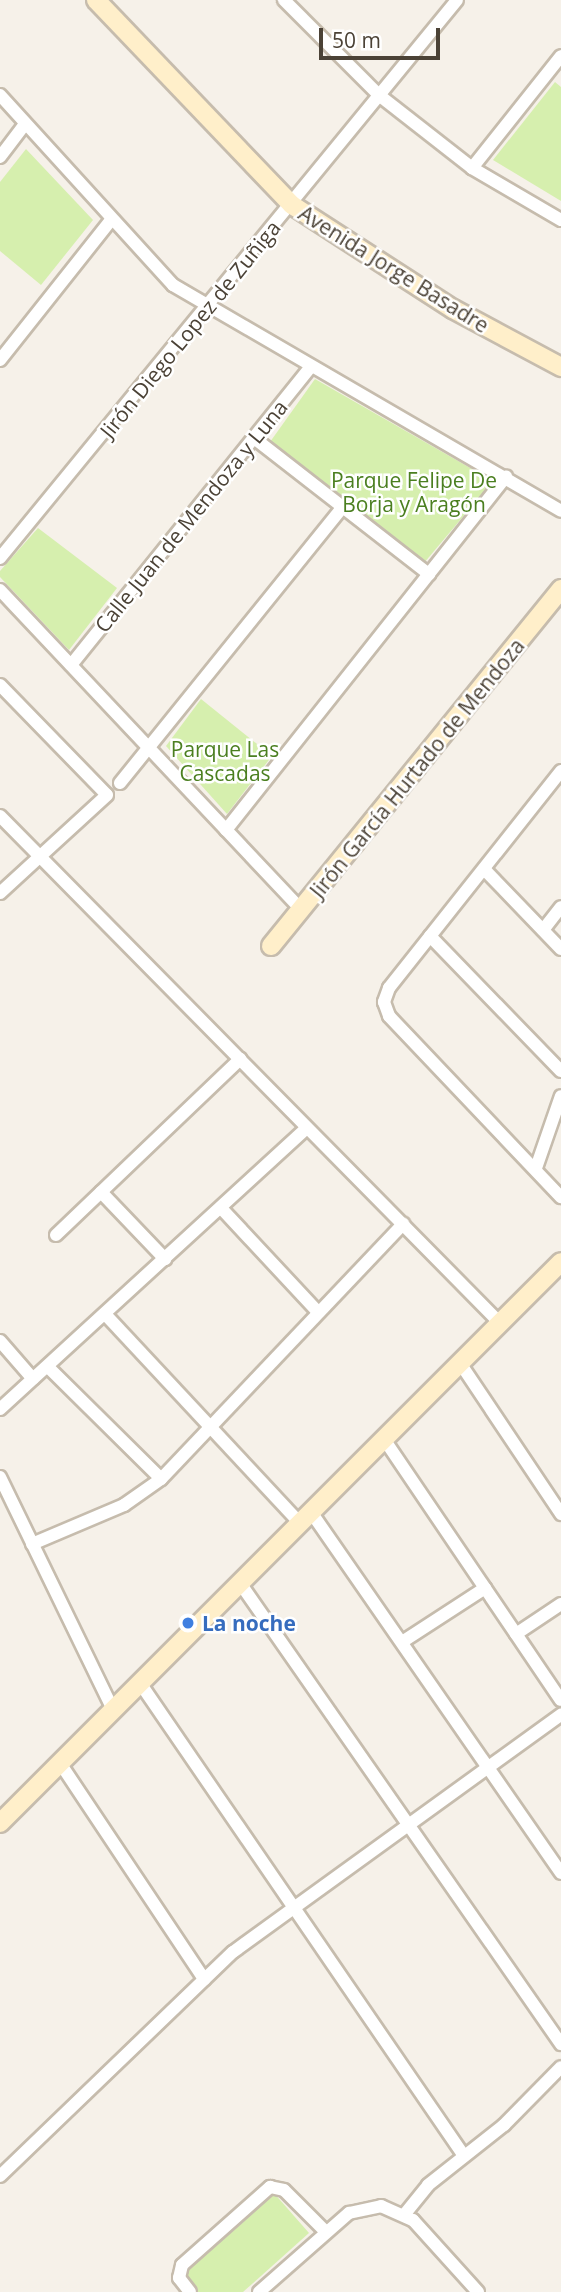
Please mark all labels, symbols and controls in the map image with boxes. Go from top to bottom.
scale bar [323,14,444,58]
text: 50 m [332,26,381,54]
street label: Avenida Jorge Basadre [294,200,494,338]
street label: Jirón Diego Lopez de Zuñiga [95,215,285,443]
street label: Calle Juan de Mendoza y Luna [89,395,293,637]
park label: Parque Felipe De Borja y Aragón [331,467,497,517]
street label: Jirón García Hurtado de Mendoza [305,633,529,903]
park label: Parque Las Cascadas [171,736,279,786]
place label: La noche [202,1610,296,1636]
marker: La noche [180,1615,196,1631]

